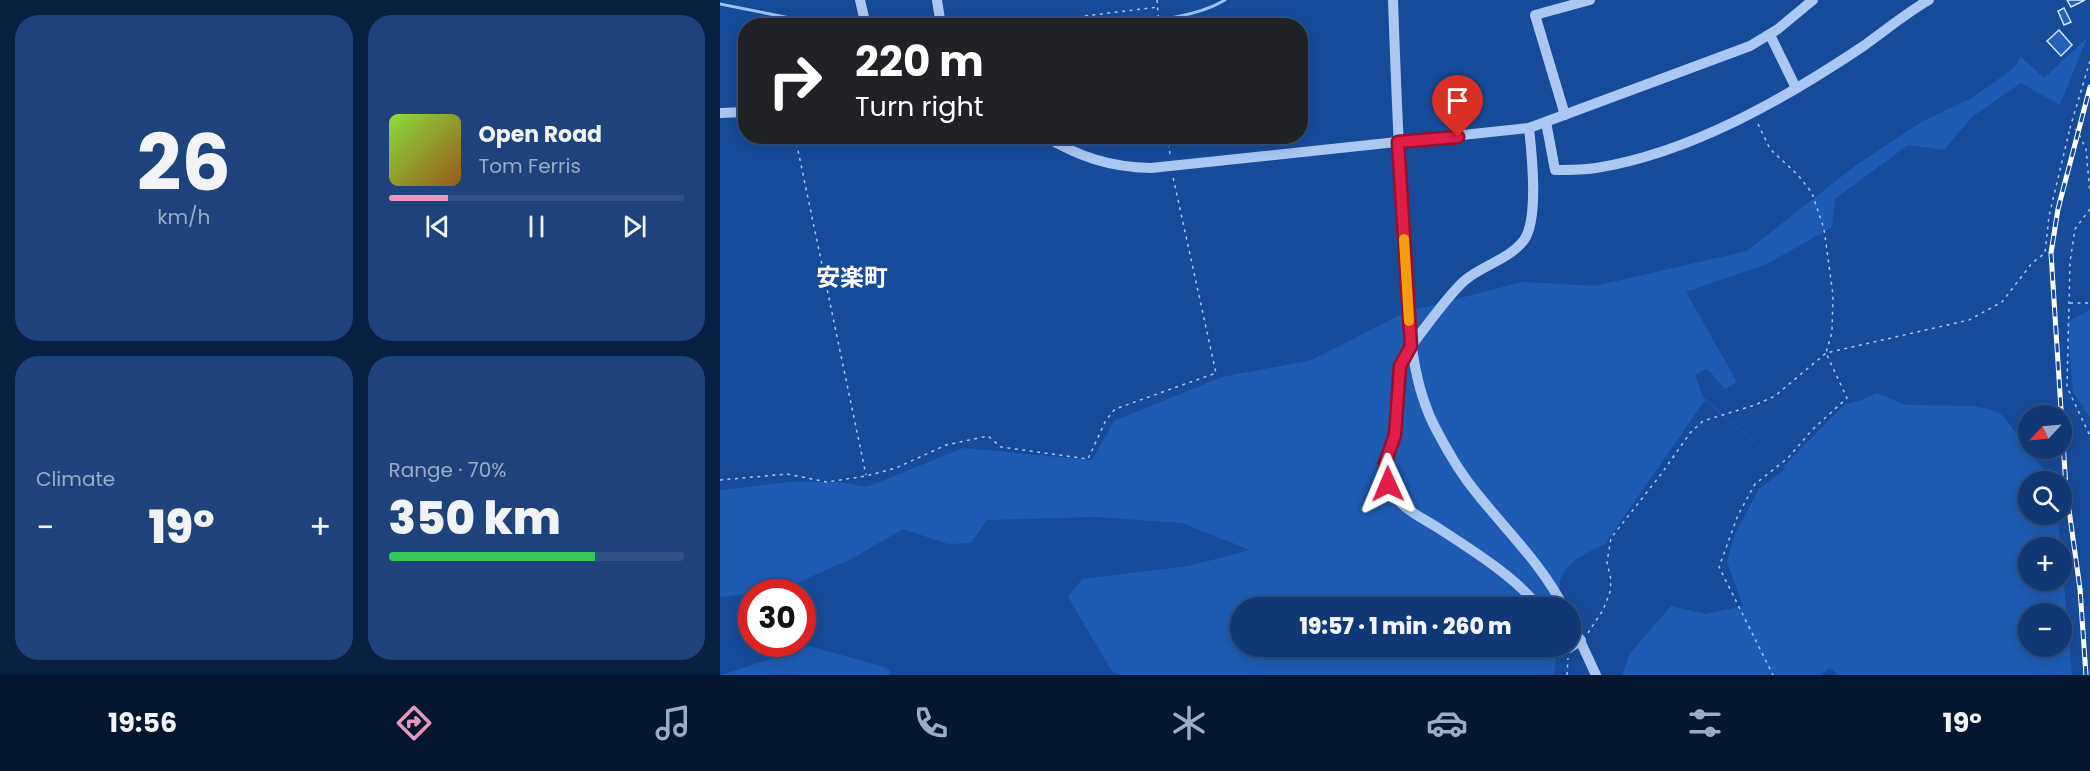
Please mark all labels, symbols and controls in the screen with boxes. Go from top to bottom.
text: 220 m [855,32,984,91]
icon: right [756,42,834,120]
pin [1432,75,1483,137]
icon: arrive [1441,84,1474,117]
text: Turn right [855,88,984,125]
text: 26 [137,108,231,217]
text: Open Road [479,119,602,150]
text: Tom Ferris [479,152,581,180]
text: km/h [157,203,210,231]
icon: previous [421,210,454,243]
icon: pause [520,210,553,243]
icon: next [618,210,651,243]
district label: 安楽町 [816,261,888,294]
north arrow [2018,405,2072,459]
map controls [2018,405,2072,657]
position arrow [1356,452,1420,516]
text: Range · 70% [389,456,506,484]
text: Climate [36,465,115,493]
button: search [2018,471,2072,525]
text: 350 km [389,487,561,550]
text: 19° [148,496,215,559]
text: − [36,504,54,551]
text: + [309,504,332,551]
button: + [2018,537,2072,591]
speed limit sign: 30 [738,579,816,657]
button: − [2018,603,2072,657]
text: 19:57 · 1 min · 260 m [1299,611,1512,642]
icon: directions [393,702,435,744]
icon: music [652,702,694,744]
icon: phone [910,702,952,744]
icon: climate [1168,702,1210,744]
icon: car [1426,702,1468,744]
icon: filters [1684,702,1726,744]
text: 19:56 [108,704,177,741]
text: 19° [1943,704,1982,741]

